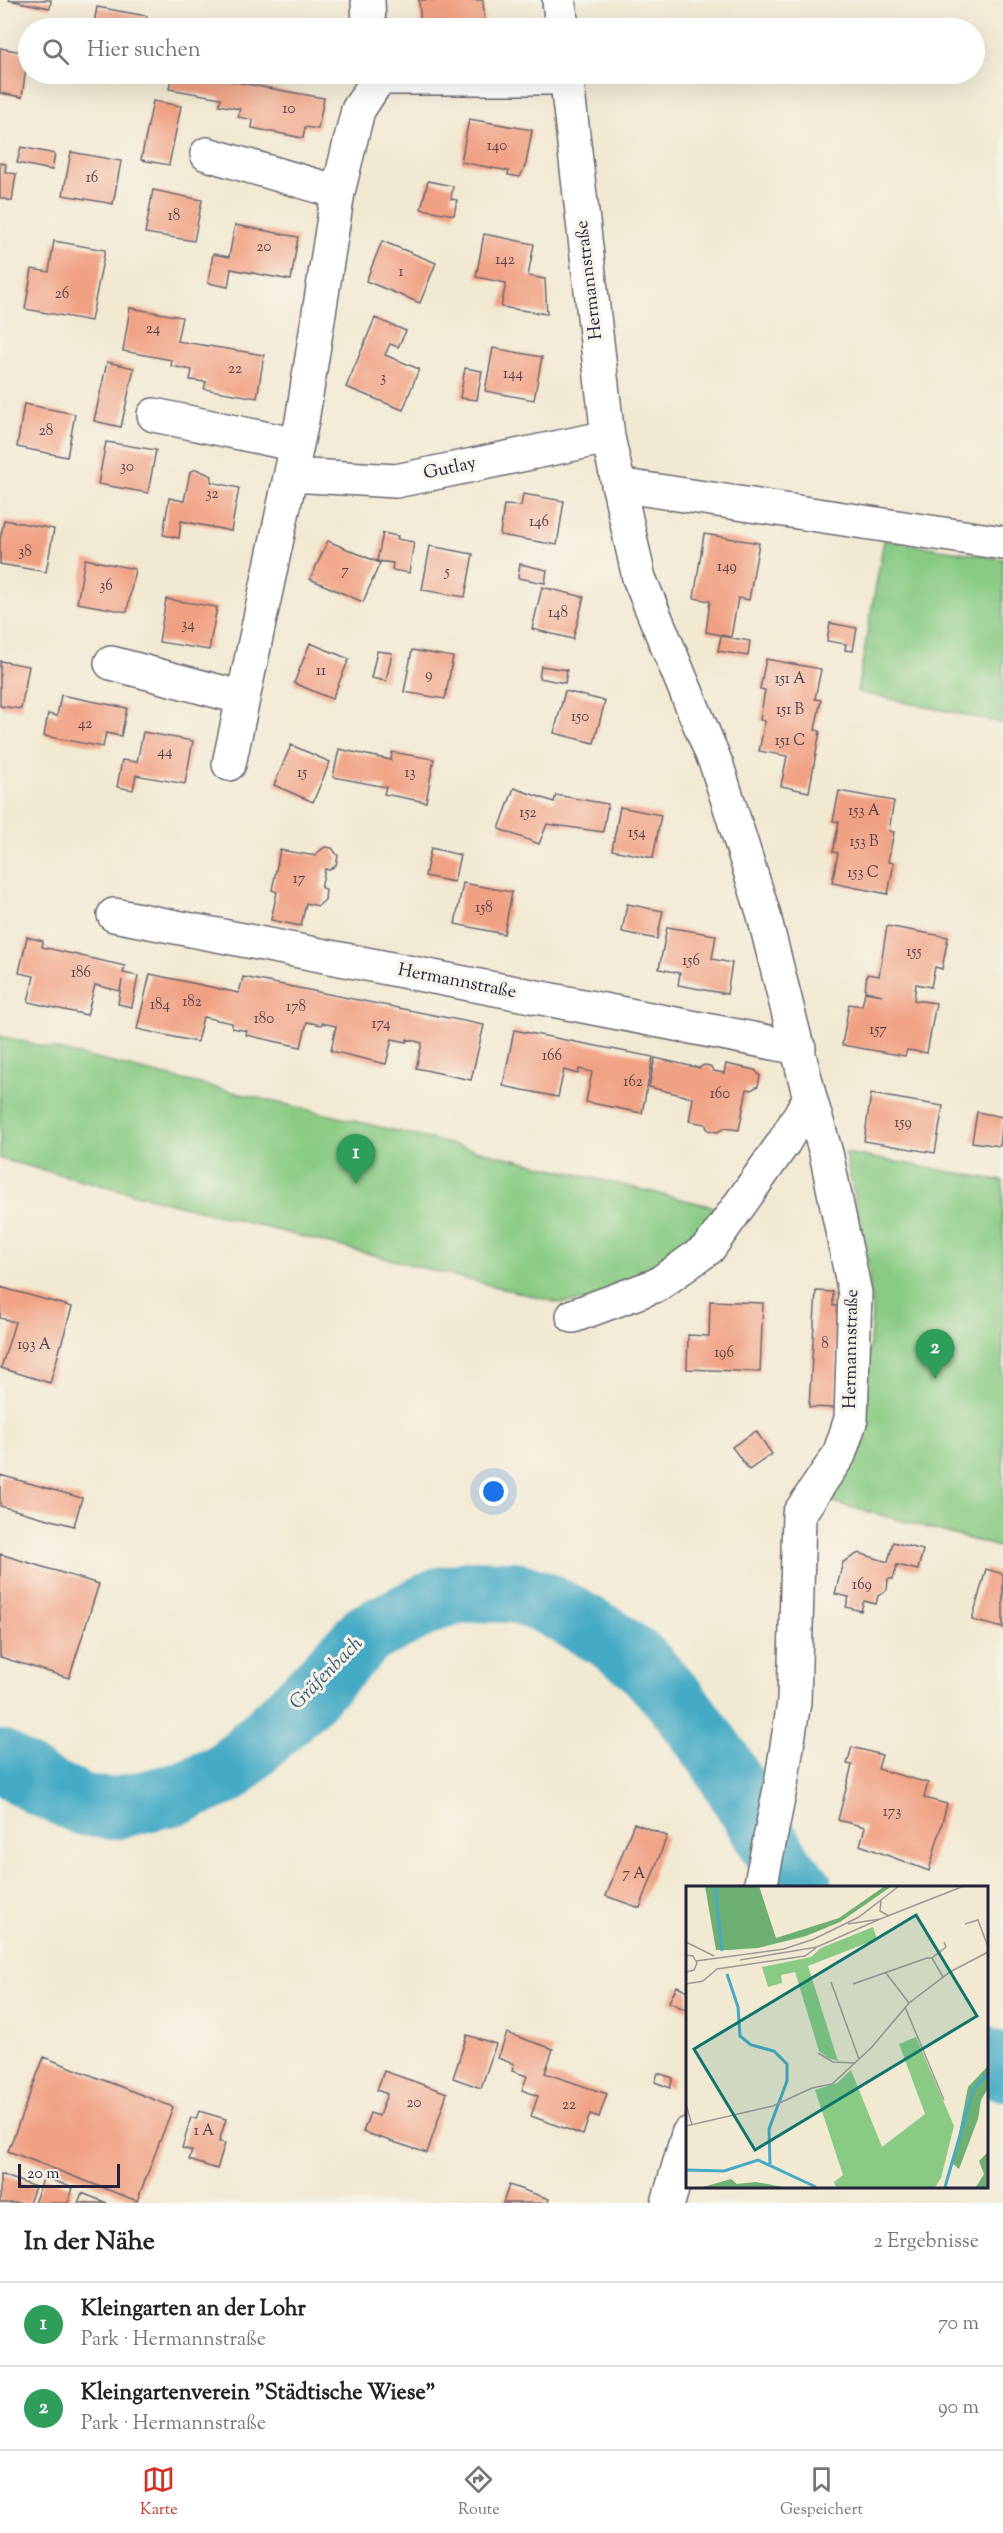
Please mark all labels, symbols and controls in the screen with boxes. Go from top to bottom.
search box [18,18,985,84]
icon: search [39,35,72,68]
text: Hier suchen [87,35,201,67]
house number: 10 [283,99,296,120]
house number: 140 [487,136,507,157]
house number: 16 [86,168,98,189]
house number: 18 [168,206,180,227]
street label: Hermannstraße [570,219,610,341]
house number: 20 [257,237,272,258]
house number: 142 [495,250,515,271]
house number: 1 [398,262,404,283]
house number: 26 [55,284,69,305]
house number: 24 [146,319,161,340]
house number: 22 [228,359,242,380]
house number: 144 [503,364,524,385]
house number: 3 [380,368,386,389]
house number: 28 [39,421,53,442]
street label: Gutlay [421,451,479,487]
house number: 30 [120,457,134,478]
house number: 32 [205,484,219,505]
house number: 146 [529,512,549,533]
house number: 38 [18,542,32,563]
house number: 149 [717,557,737,578]
house number: 7 [341,561,349,582]
house number: 5 [443,562,450,583]
house number: 36 [99,576,113,597]
house number: 148 [548,603,568,624]
house number: 34 [181,615,195,636]
house number: 11 [316,661,326,682]
house number: 9 [425,665,433,686]
house number: 151 A [775,669,805,690]
house number: 151 B [776,700,805,721]
house number: 150 [571,707,589,728]
house number: 42 [78,714,92,735]
house number: 151 C [775,731,805,752]
house number: 44 [157,742,173,763]
house number: 15 [297,763,307,784]
house number: 13 [404,763,416,784]
house number: 153 A [848,801,880,822]
house number: 152 [519,803,537,824]
house number: 154 [628,823,646,844]
house number: 153 B [850,832,879,853]
house number: 153 C [847,863,879,884]
house number: 17 [293,869,306,890]
house number: 158 [475,898,493,919]
house number: 155 [906,942,922,963]
house number: 156 [682,951,700,972]
street label: Hermannstraße [396,958,518,1006]
house number: 186 [71,963,91,984]
house number: 182 [182,992,202,1013]
house number: 184 [150,995,170,1016]
house number: 178 [286,997,306,1018]
house number: 180 [254,1009,274,1030]
house number: 174 [371,1014,391,1035]
house number: 157 [869,1020,887,1041]
house number: 166 [542,1046,562,1067]
house number: 162 [623,1072,643,1093]
house number: 160 [710,1084,730,1105]
house number: 159 [894,1113,912,1134]
pin: 1 [336,1134,376,1184]
street label: Hermannstraße [838,1289,866,1409]
pin: 2 [916,1330,954,1379]
house number: 8 [821,1334,829,1355]
house number: 193 A [17,1335,51,1356]
house number: 196 [714,1343,734,1364]
your location [479,1477,508,1506]
house number: 169 [852,1575,872,1596]
water label: Gräfenbach [284,1631,370,1717]
house number: 173 [883,1802,901,1823]
house number: 7 A [623,1864,645,1885]
inset map [686,1886,988,2188]
house number: 20 [407,2093,422,2114]
house number: 22 [562,2095,576,2116]
house number: 1 A [194,2121,214,2142]
scale bar [18,2161,120,2188]
text: 20 m [27,2163,60,2186]
text: In der Nähe [24,2224,155,2261]
text: 2 Ergebnisse [874,2228,979,2257]
text: Kleingarten an der Lohr [81,2294,306,2326]
text: 1 [40,2310,47,2339]
text: 70 m [938,2310,979,2339]
text: Park · Hermannstraße [81,2326,266,2355]
text: Kleingartenverein "Städtische Wiese" [81,2378,436,2410]
text: 2 [39,2394,48,2423]
text: 90 m [938,2394,979,2423]
text: Park · Hermannstraße [81,2410,266,2439]
tab: Karte [140,2463,178,2522]
tab: Route [458,2463,500,2522]
tab: Gespeichert [780,2463,863,2522]

